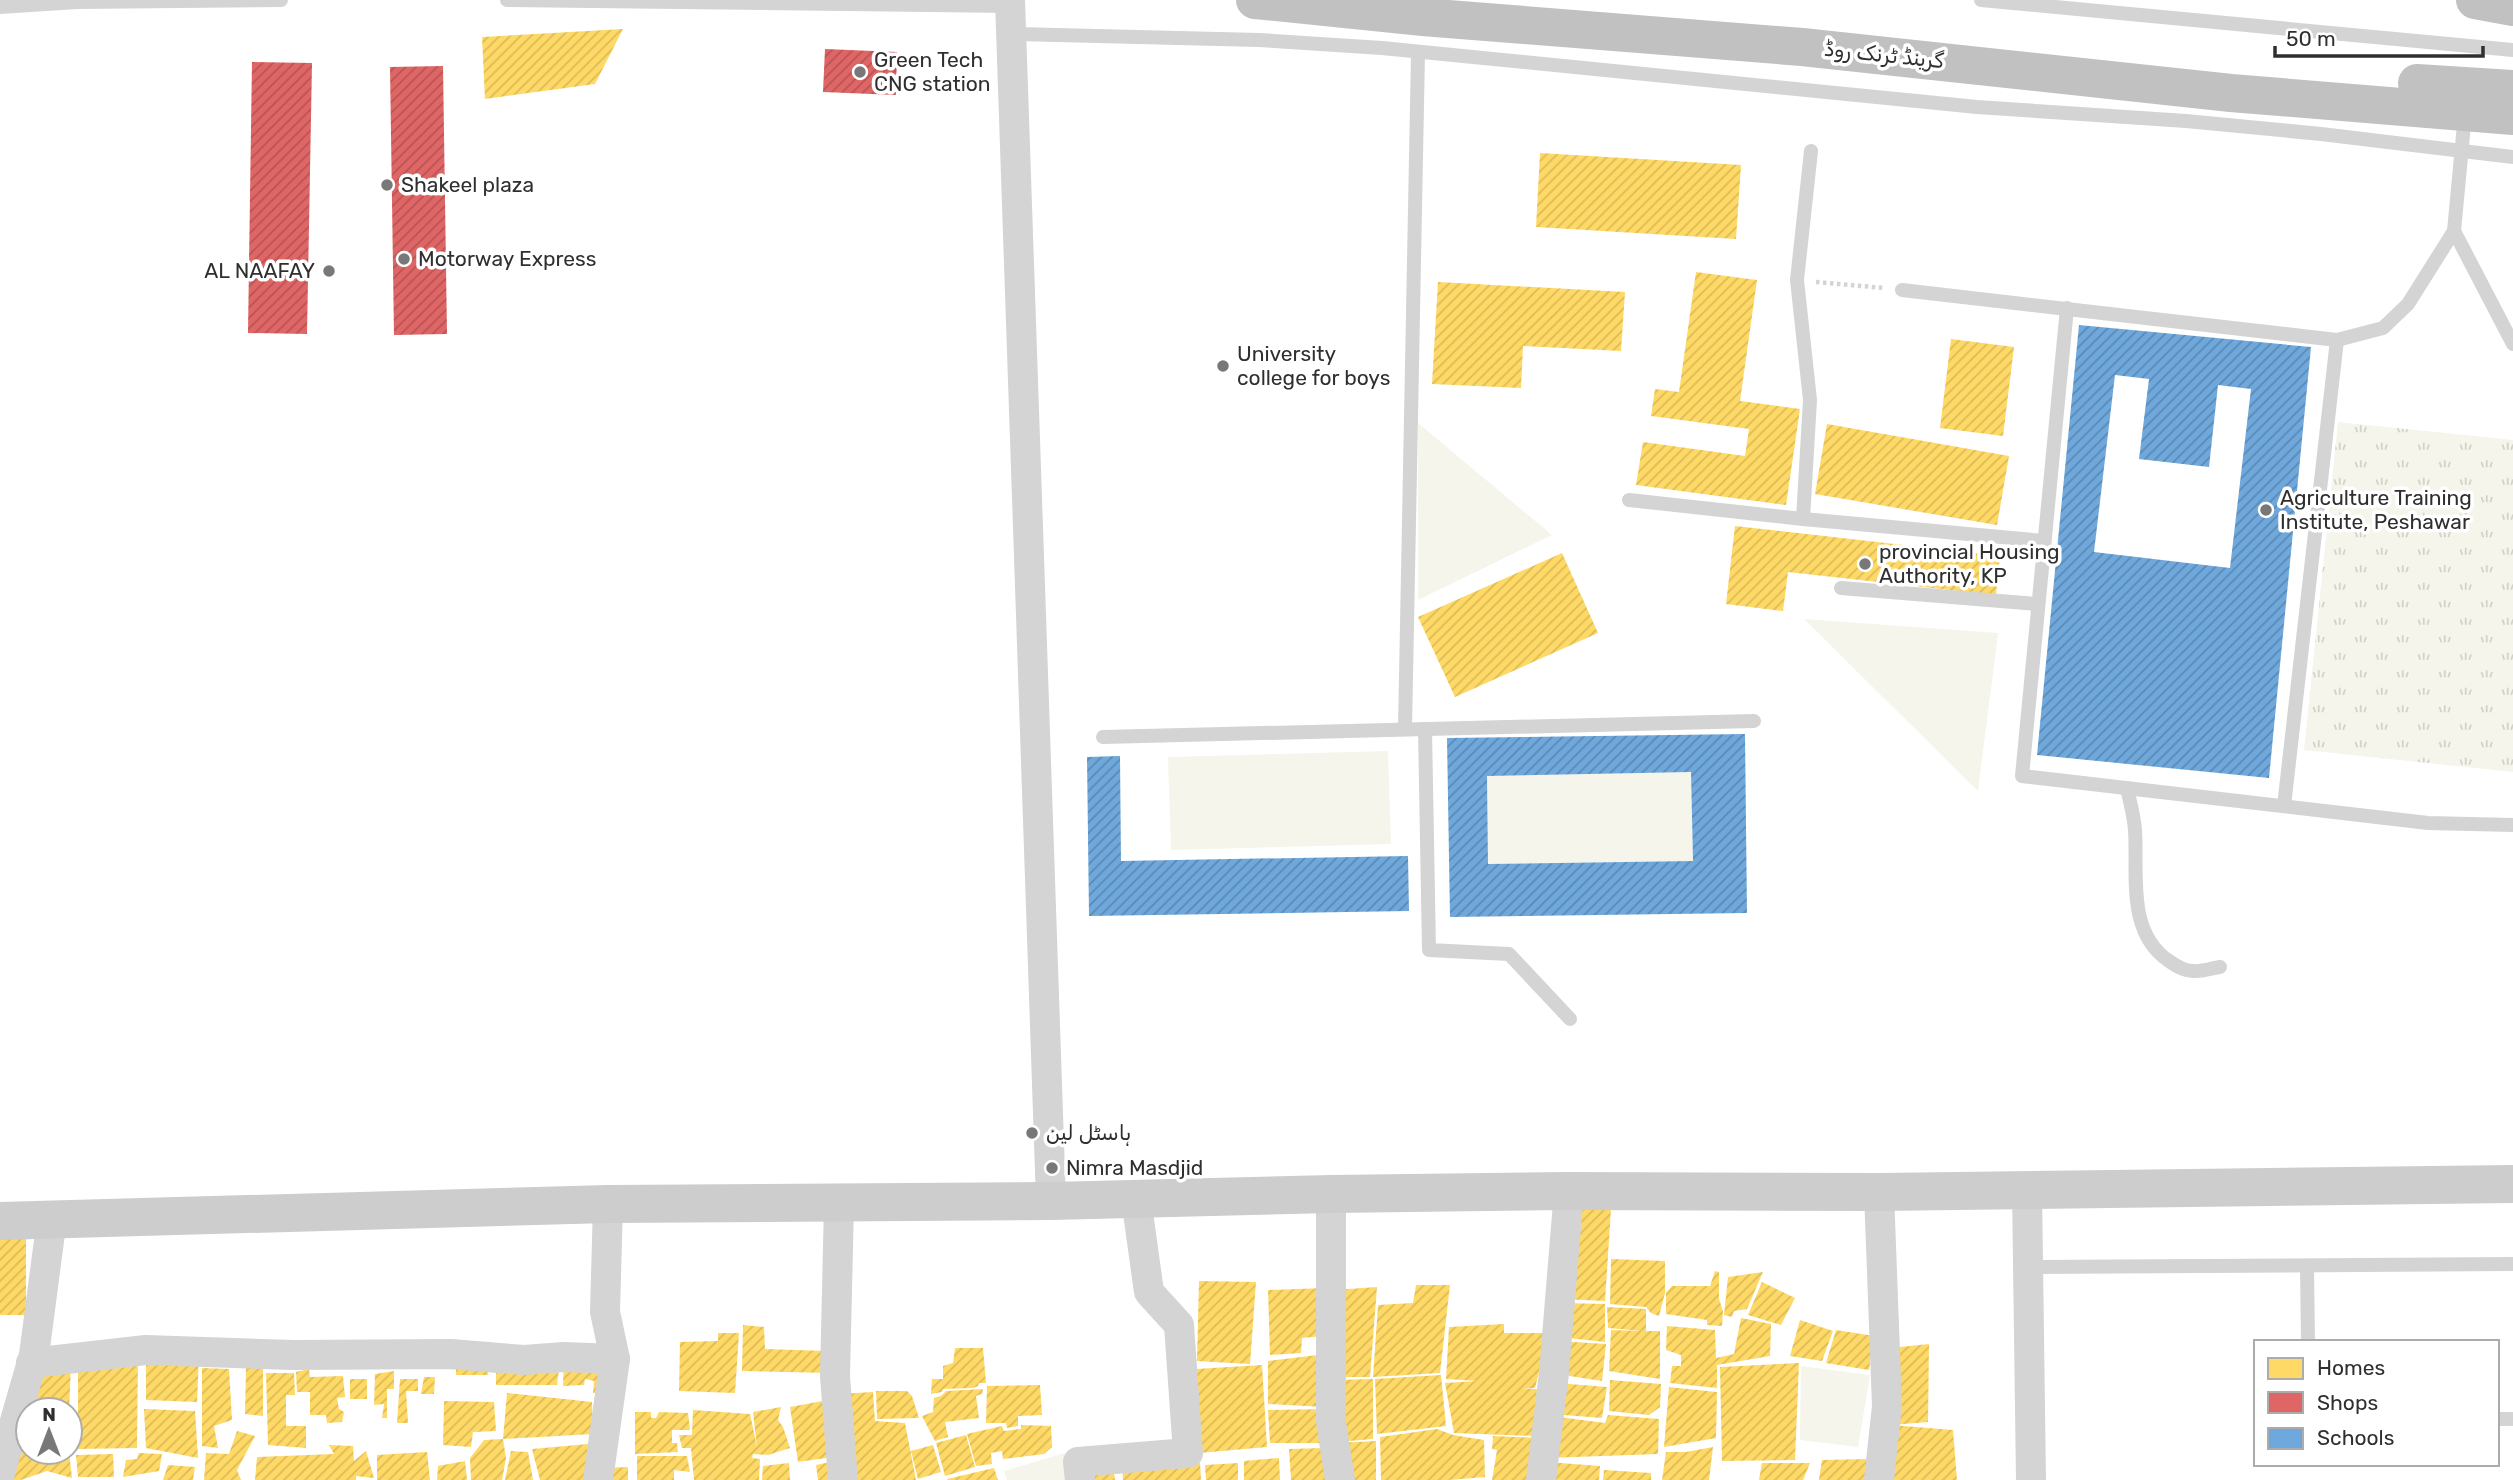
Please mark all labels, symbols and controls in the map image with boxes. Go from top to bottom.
scale bar [2275,14,2483,58]
text: 50 m [2286,26,2336,51]
street label: گرینڈ ٹرنک روڈ [1823,36,1946,74]
place label: Green Tech CNG station [874,47,991,96]
marker: Green Tech CNG station [852,64,868,80]
place label: Shakeel plaza [401,172,534,197]
marker: Shakeel plaza [379,177,395,193]
place label: Motorway Express [418,246,596,271]
marker: Motorway Express [396,251,412,267]
place label: AL NAAFAY [204,258,315,283]
marker: AL NAAFAY [321,263,337,279]
place label: University college for boys [1237,341,1390,390]
marker: University college for boys [1215,358,1231,374]
place label: Agriculture Training Institute, Peshawar [2280,485,2472,534]
marker: Agriculture Training Institute, Peshawar [2258,502,2274,518]
place label: provincial Housing Authority, KP [1879,539,2060,588]
marker: provincial Housing Authority, KP [1857,556,1873,572]
place label: ہاسٹل لین [1046,1120,1131,1146]
marker: ہاسٹل لین [1024,1125,1040,1141]
place label: Nimra Masdjid [1066,1155,1203,1180]
marker: Nimra Masdjid [1044,1160,1060,1176]
legend [2254,1340,2499,1466]
text: Homes [2317,1355,2385,1380]
text: Shops [2317,1390,2378,1415]
north arrow [14,1396,84,1466]
text: N [42,1403,56,1426]
text: Schools [2317,1425,2394,1450]

